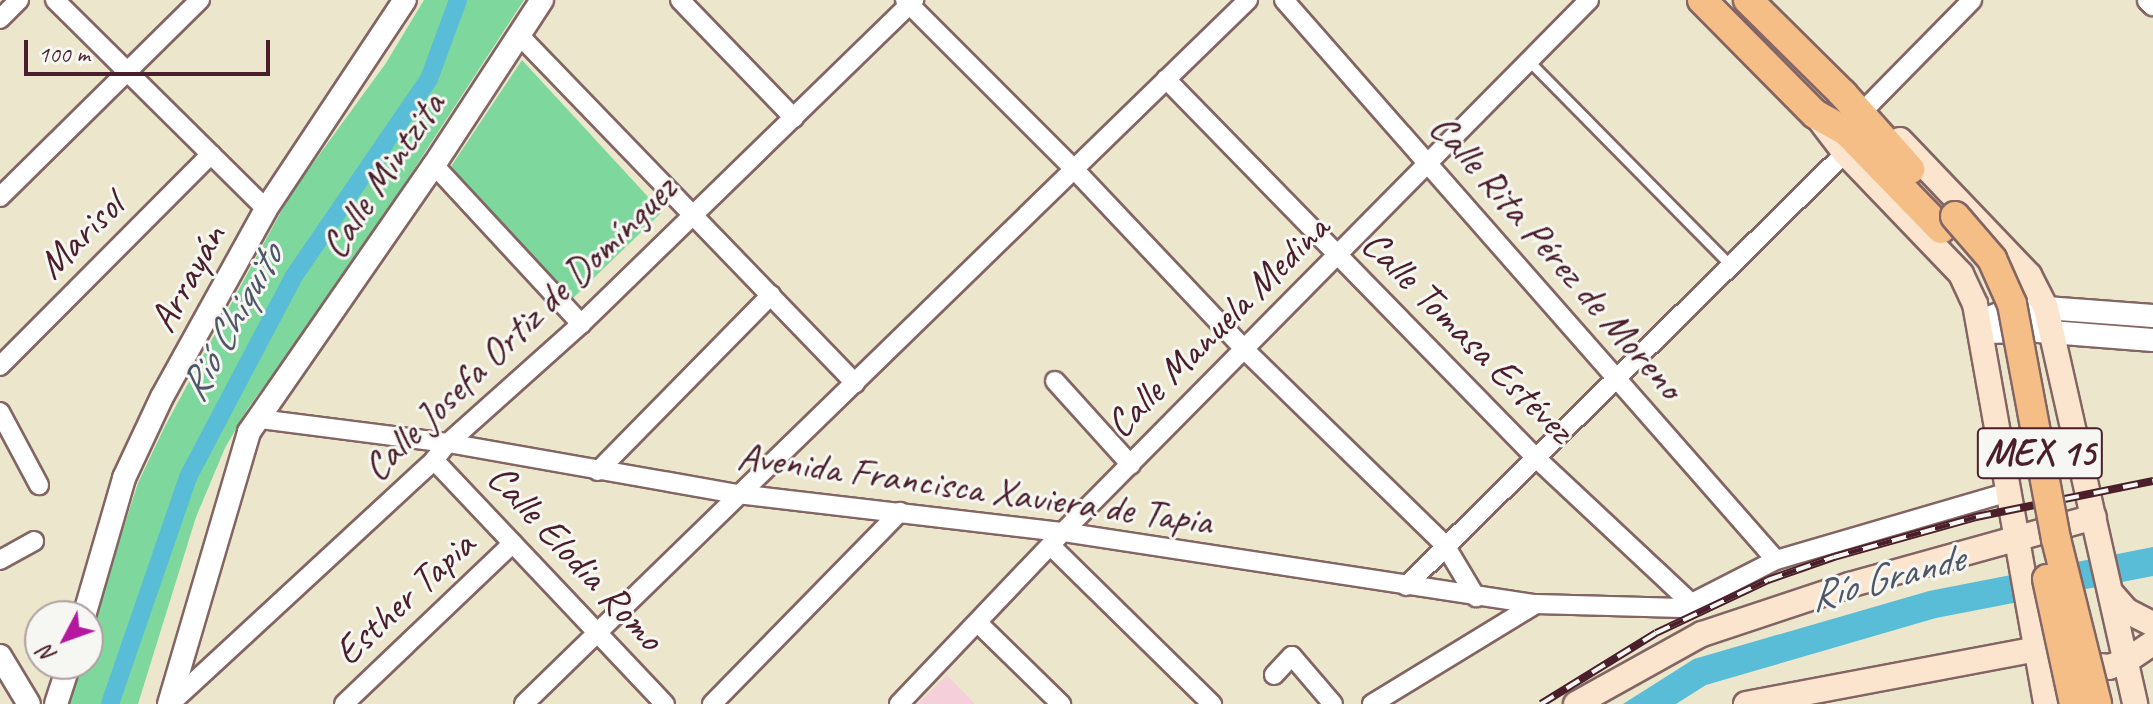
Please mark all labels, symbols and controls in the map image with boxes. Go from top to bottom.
scale bar [28,24,274,74]
text: 100 m [38,39,90,69]
street label: Calle Mintzita [309,83,455,267]
street label: Calle Rita Pérez de Moreno [1420,103,1694,409]
street label: Calle Josefa Ortiz de Domínguez [352,165,686,491]
street label: Marisol [27,182,133,288]
street label: Calle Manuela Medina [1095,204,1339,448]
street label: Arrayán [138,216,236,340]
street label: Calle Tomasa Estévez [1352,220,1584,452]
water label: Rió Chiquito [168,236,294,410]
road number: MEX 15 [1976,419,2104,487]
street label: Avenida Francisca Xaviera de Tapia [734,431,1216,545]
street label: Calle Elodia Romo [478,454,674,660]
street label: Esther Tapia [324,521,484,675]
water label: Río Grande [1803,533,1969,623]
north arrow [24,600,104,680]
text: N [32,640,62,669]

